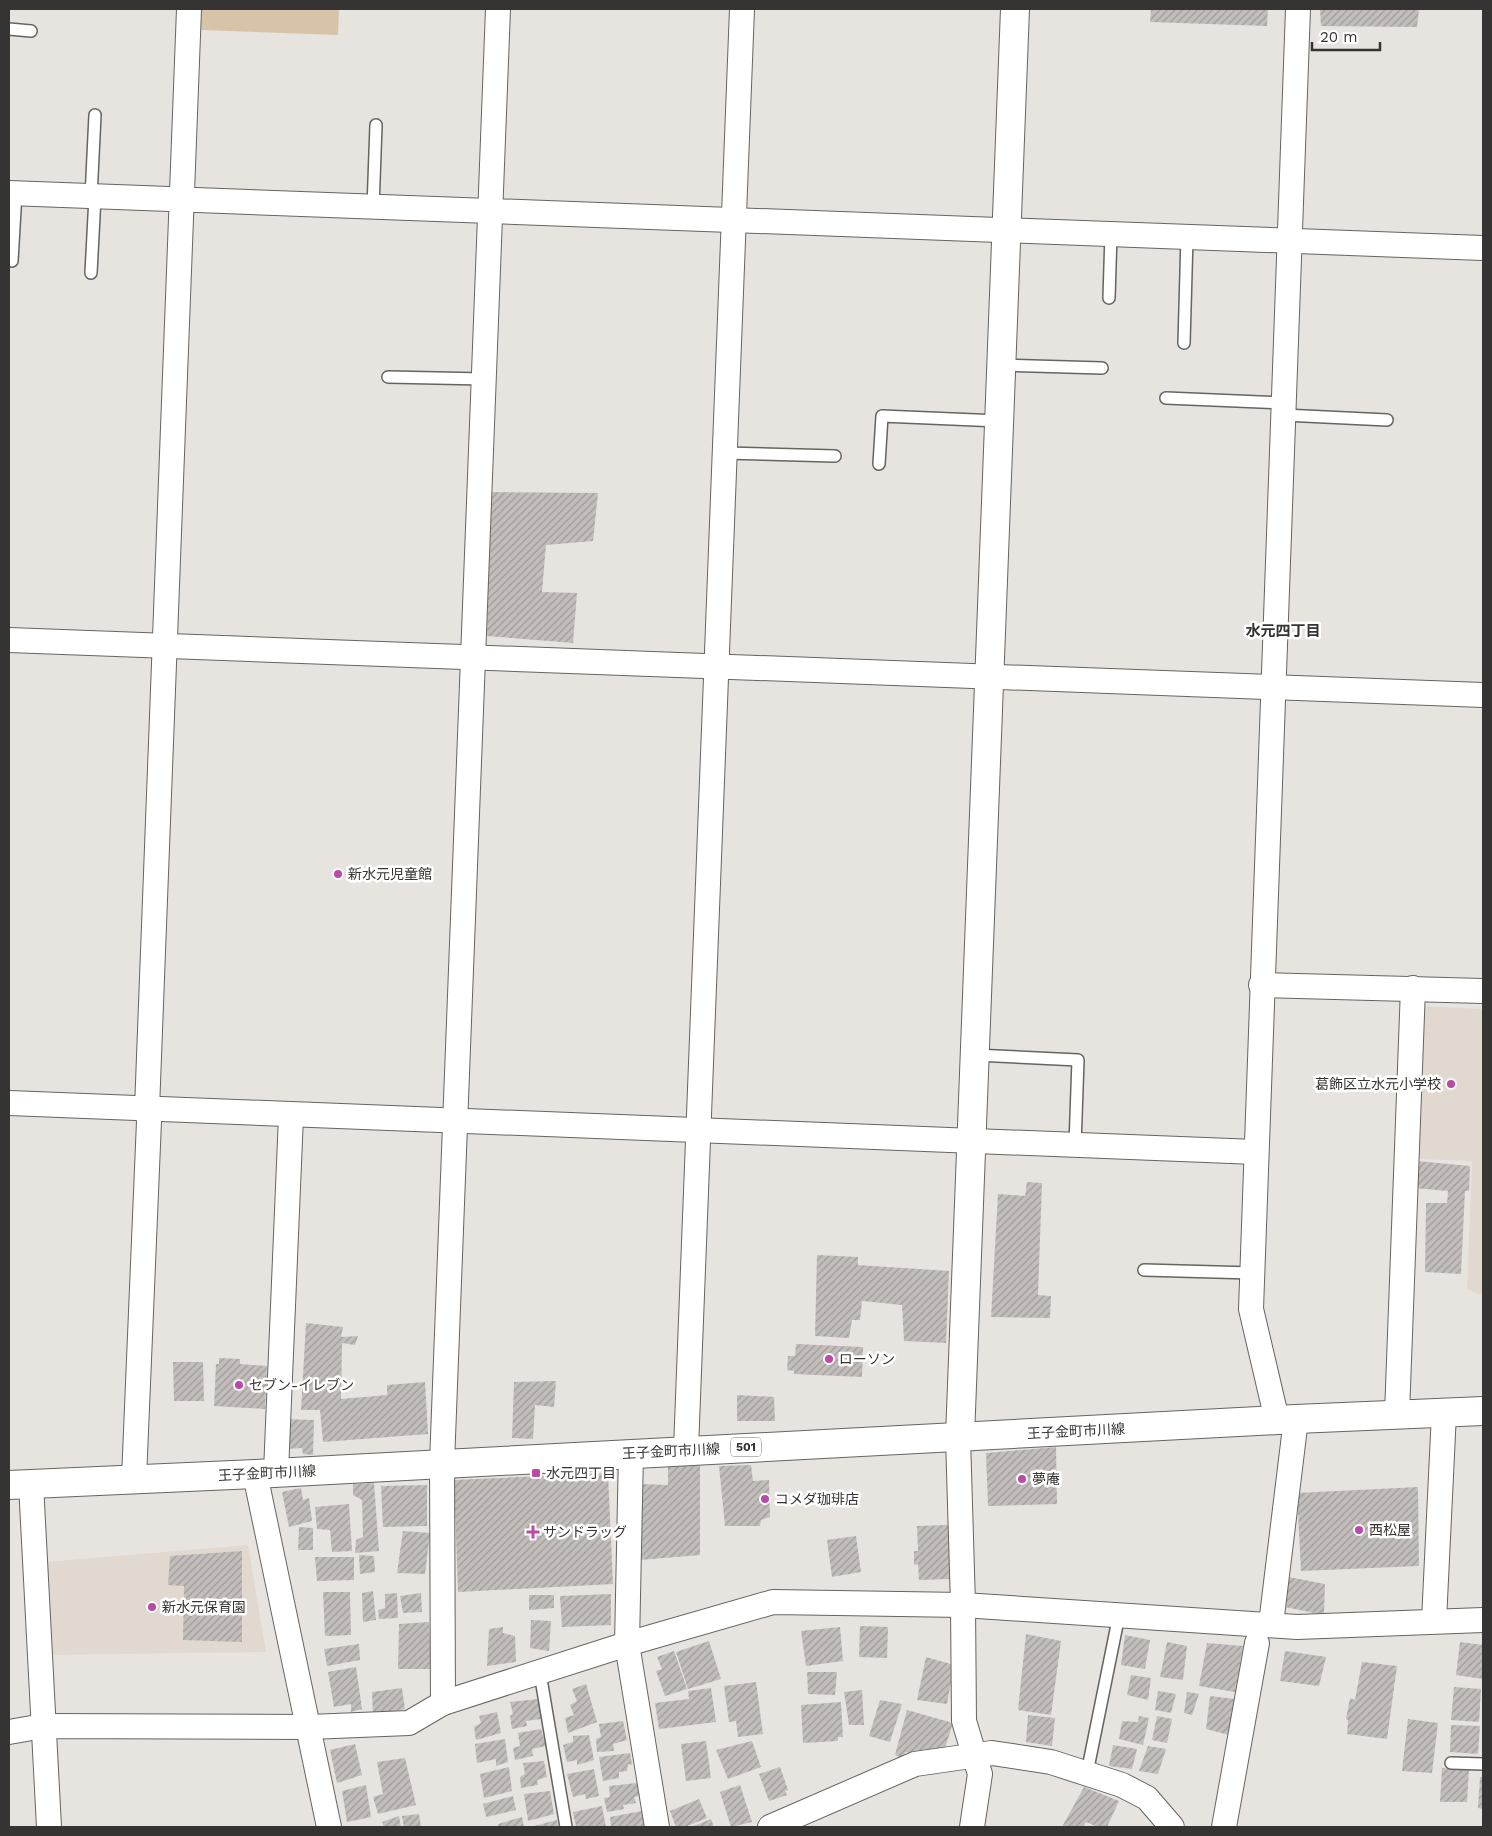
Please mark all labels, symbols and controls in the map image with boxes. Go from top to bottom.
scale bar [1312,20,1380,52]
text: 20 m [1320,28,1358,46]
district label: 水元四丁目 [1245,622,1321,640]
place label: 新水元児童館 [348,866,432,882]
marker: 新水元児童館 [332,868,344,880]
place label: 葛飾区立水元小学校 [1315,1076,1441,1092]
marker: 葛飾区立水元小学校 [1445,1078,1457,1090]
place label: ローソン [839,1351,895,1367]
marker: ローソン [823,1353,835,1365]
place label: セブン-イレブン [249,1377,354,1393]
marker: セブン-イレブン [233,1379,245,1391]
street label: 王子金町市川線 [1027,1420,1125,1442]
road number: 501 [731,1438,761,1456]
street label: 王子金町市川線 [622,1440,720,1462]
street label: 王子金町市川線 [218,1462,316,1484]
place label: 水元四丁目 [546,1465,616,1481]
marker: 水元四丁目 [530,1467,542,1479]
place label: 夢庵 [1032,1471,1060,1487]
marker: 夢庵 [1016,1473,1028,1485]
place label: コメダ珈琲店 [775,1491,859,1507]
marker: コメダ珈琲店 [759,1493,771,1505]
place label: 西松屋 [1369,1522,1411,1538]
place label: サンドラッグ [543,1524,627,1540]
marker: 西松屋 [1353,1524,1365,1536]
marker: サンドラッグ [527,1526,539,1538]
place label: 新水元保育園 [162,1599,246,1615]
marker: 新水元保育園 [146,1601,158,1613]

